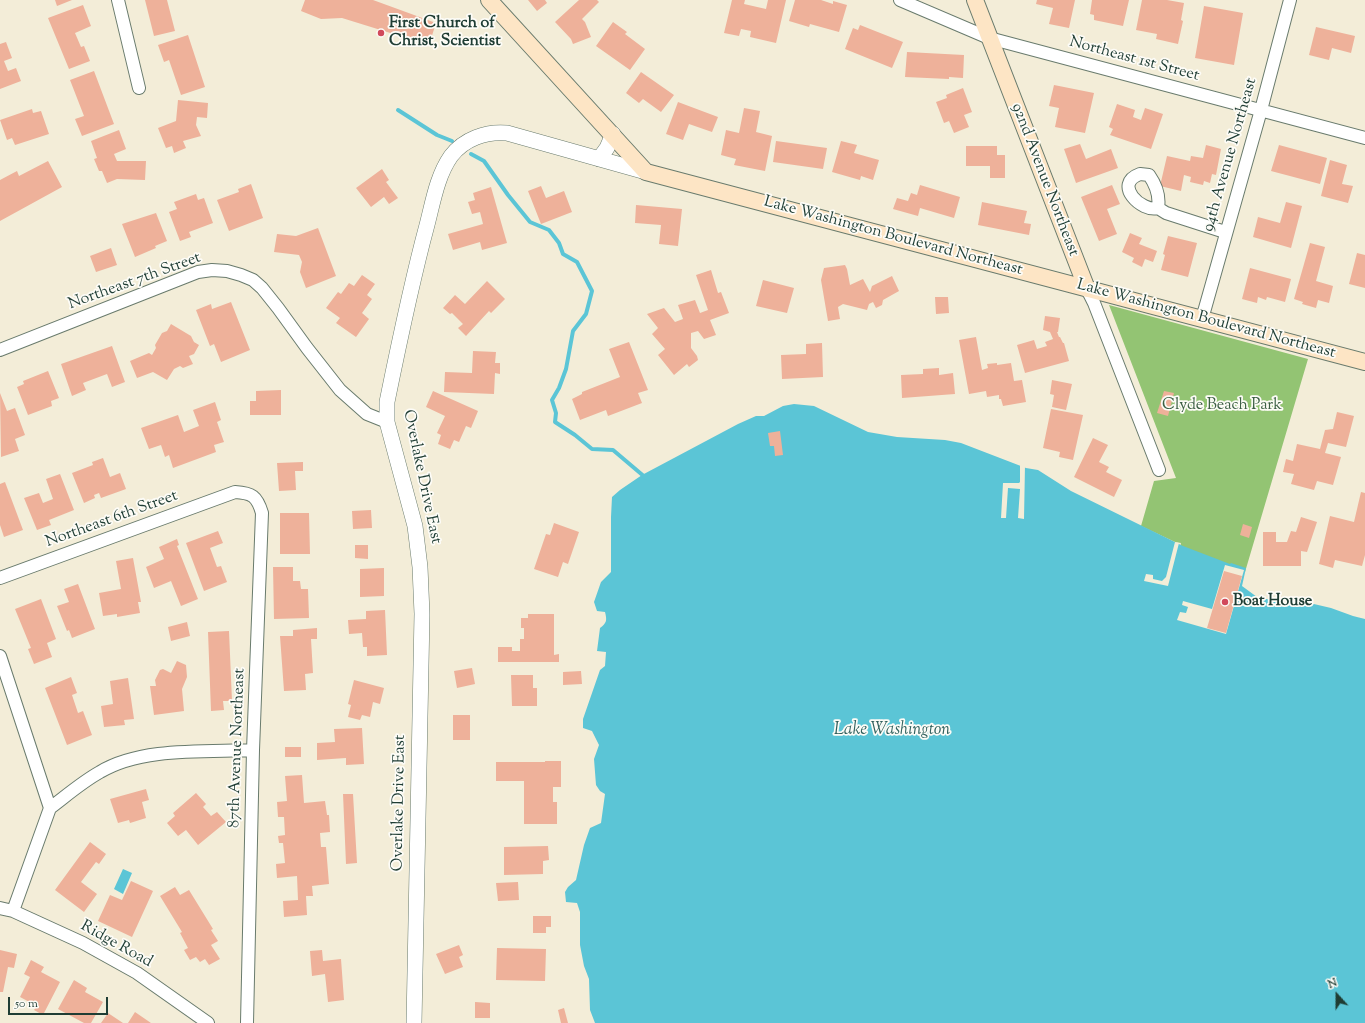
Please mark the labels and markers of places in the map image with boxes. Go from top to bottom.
place label: First Church of Christ, Scientist [389,14,501,52]
marker: First Church of Christ, Scientist [376,28,386,38]
place label: Boat House [1233,592,1312,612]
marker: Boat House [1220,597,1230,607]

